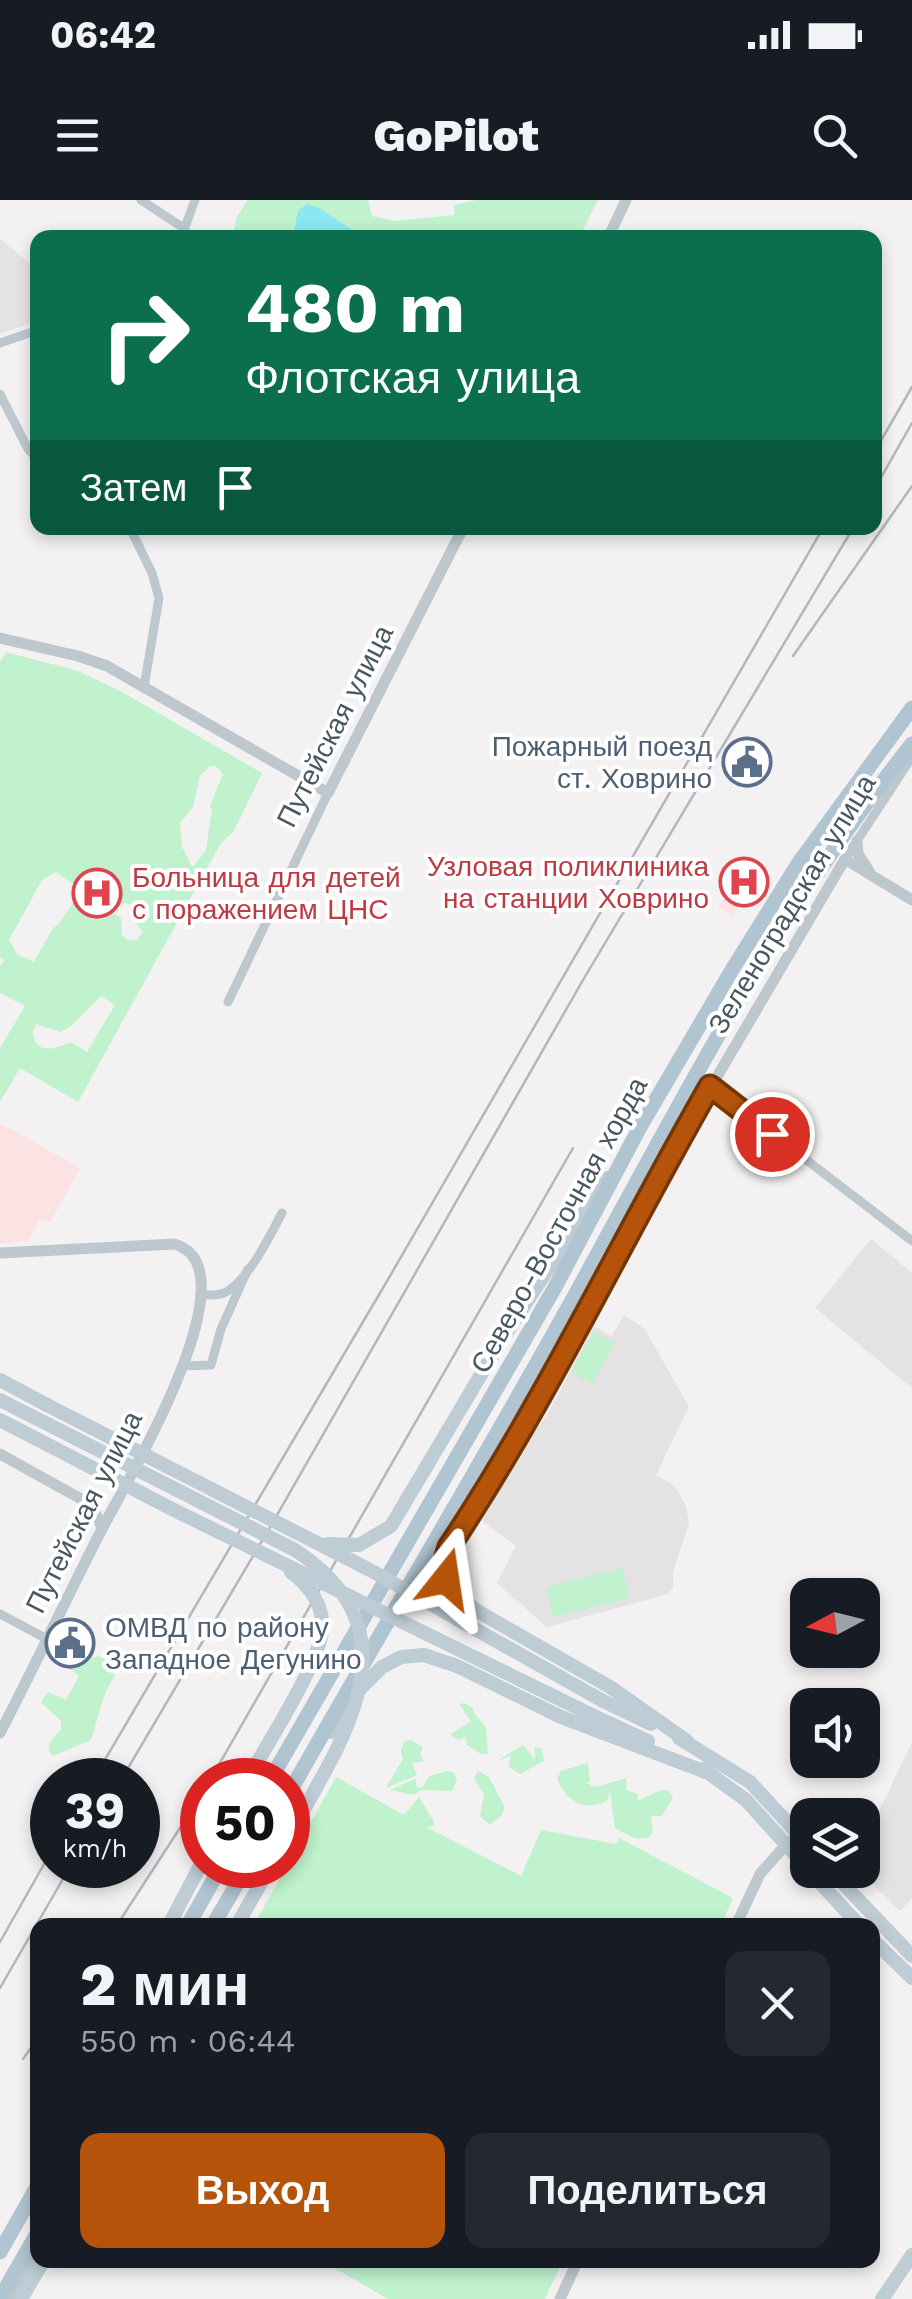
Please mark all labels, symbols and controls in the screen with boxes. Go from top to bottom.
text: 06:42 [50,13,156,57]
icon: menu [50,108,105,163]
icon: search [807,108,862,163]
text: GoPilot [373,109,539,162]
text: 480 m [245,267,465,349]
icon: right [80,270,210,400]
text: Флотская улица [245,351,580,404]
icon: arrive [208,460,263,515]
text: Затем [80,466,188,510]
street label: Путейская улица [270,619,400,832]
place label: Пожарный поезд ст. Ховрино [492,730,712,795]
public building icon: Пожарный поезд ст. Ховрино [721,736,773,788]
street label: Зеленоградская улица [702,768,883,1039]
place label: Узловая поликлиника на станции Ховрино [427,850,709,915]
hospital icon: Узловая поликлиника на станции Ховрино [718,856,770,908]
place label: Больница для детей с поражением ЦНС [132,861,401,926]
hospital icon: Больница для детей с поражением ЦНС [71,867,123,919]
street label: Северо-Восточная хорда [464,1071,654,1379]
pin [730,1092,815,1177]
icon: arrive [745,1107,800,1162]
street label: Путейская улица [19,1405,149,1618]
position arrow [394,1527,498,1631]
north arrow [790,1578,880,1668]
map controls [790,1578,880,1888]
place label: ОМВД по району Западное Дегунино [105,1611,362,1676]
public building icon: ОМВД по району Западное Дегунино [44,1617,96,1669]
button: sound [790,1688,880,1778]
speed limit sign: 50 [180,1758,310,1888]
text: 39 [65,1781,125,1840]
button: layers [790,1798,880,1888]
text: km/h [63,1834,127,1863]
text: 2 мин [80,1949,250,2020]
button: close [725,1951,830,2056]
text: 550 m · 06:44 [80,2022,296,2060]
button: Выход [80,2133,445,2248]
button: Поделиться [465,2133,830,2248]

